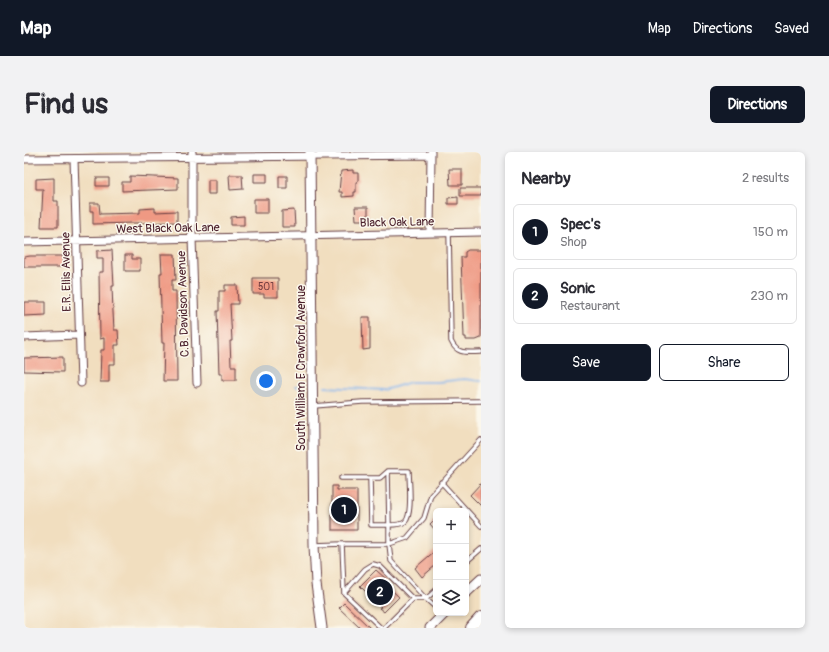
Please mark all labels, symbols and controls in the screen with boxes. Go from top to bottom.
text: Map [20,16,51,40]
text: Map [648,20,671,37]
text: Directions [693,20,752,37]
text: Saved [774,20,809,37]
button: Directions [710,86,805,123]
text: Find us [24,87,108,122]
text: Nearby [521,168,570,189]
text: 2 results [742,170,789,186]
street label: Black Oak Lane [360,214,434,231]
text: Spec's [560,215,601,234]
street label: West Black Oak Lane [116,220,220,237]
text: 1 [532,224,538,240]
text: 150 m [753,224,788,240]
street label: E.R. Ellis Avenue [58,232,75,312]
text: Shop [560,234,587,250]
street label: C.B. Davidson Avenue [174,250,193,357]
text: Sonic [560,279,595,298]
house number: 501 [258,281,274,293]
street label: South William E Crawford Avenue [294,285,309,451]
text: 2 [531,288,539,304]
text: 230 m [751,288,788,304]
text: Restaurant [560,298,620,314]
button: Save [521,344,651,381]
button: Share [659,344,789,381]
your location [256,371,276,391]
pin: 1 [331,495,357,525]
map controls [433,508,469,616]
button: + [433,508,469,544]
button: − [433,544,469,580]
pin: 2 [367,577,393,607]
button: layers [433,580,469,616]

